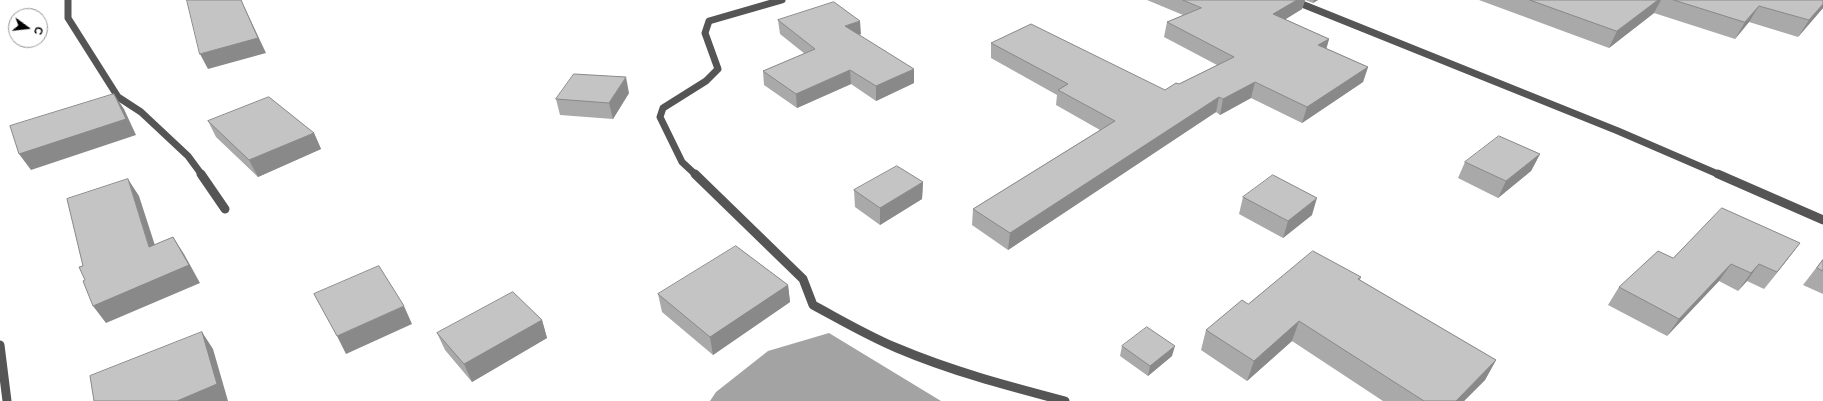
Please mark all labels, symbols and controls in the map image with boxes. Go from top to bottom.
north arrow [8,8,48,48]
text: С [32,25,46,36]

